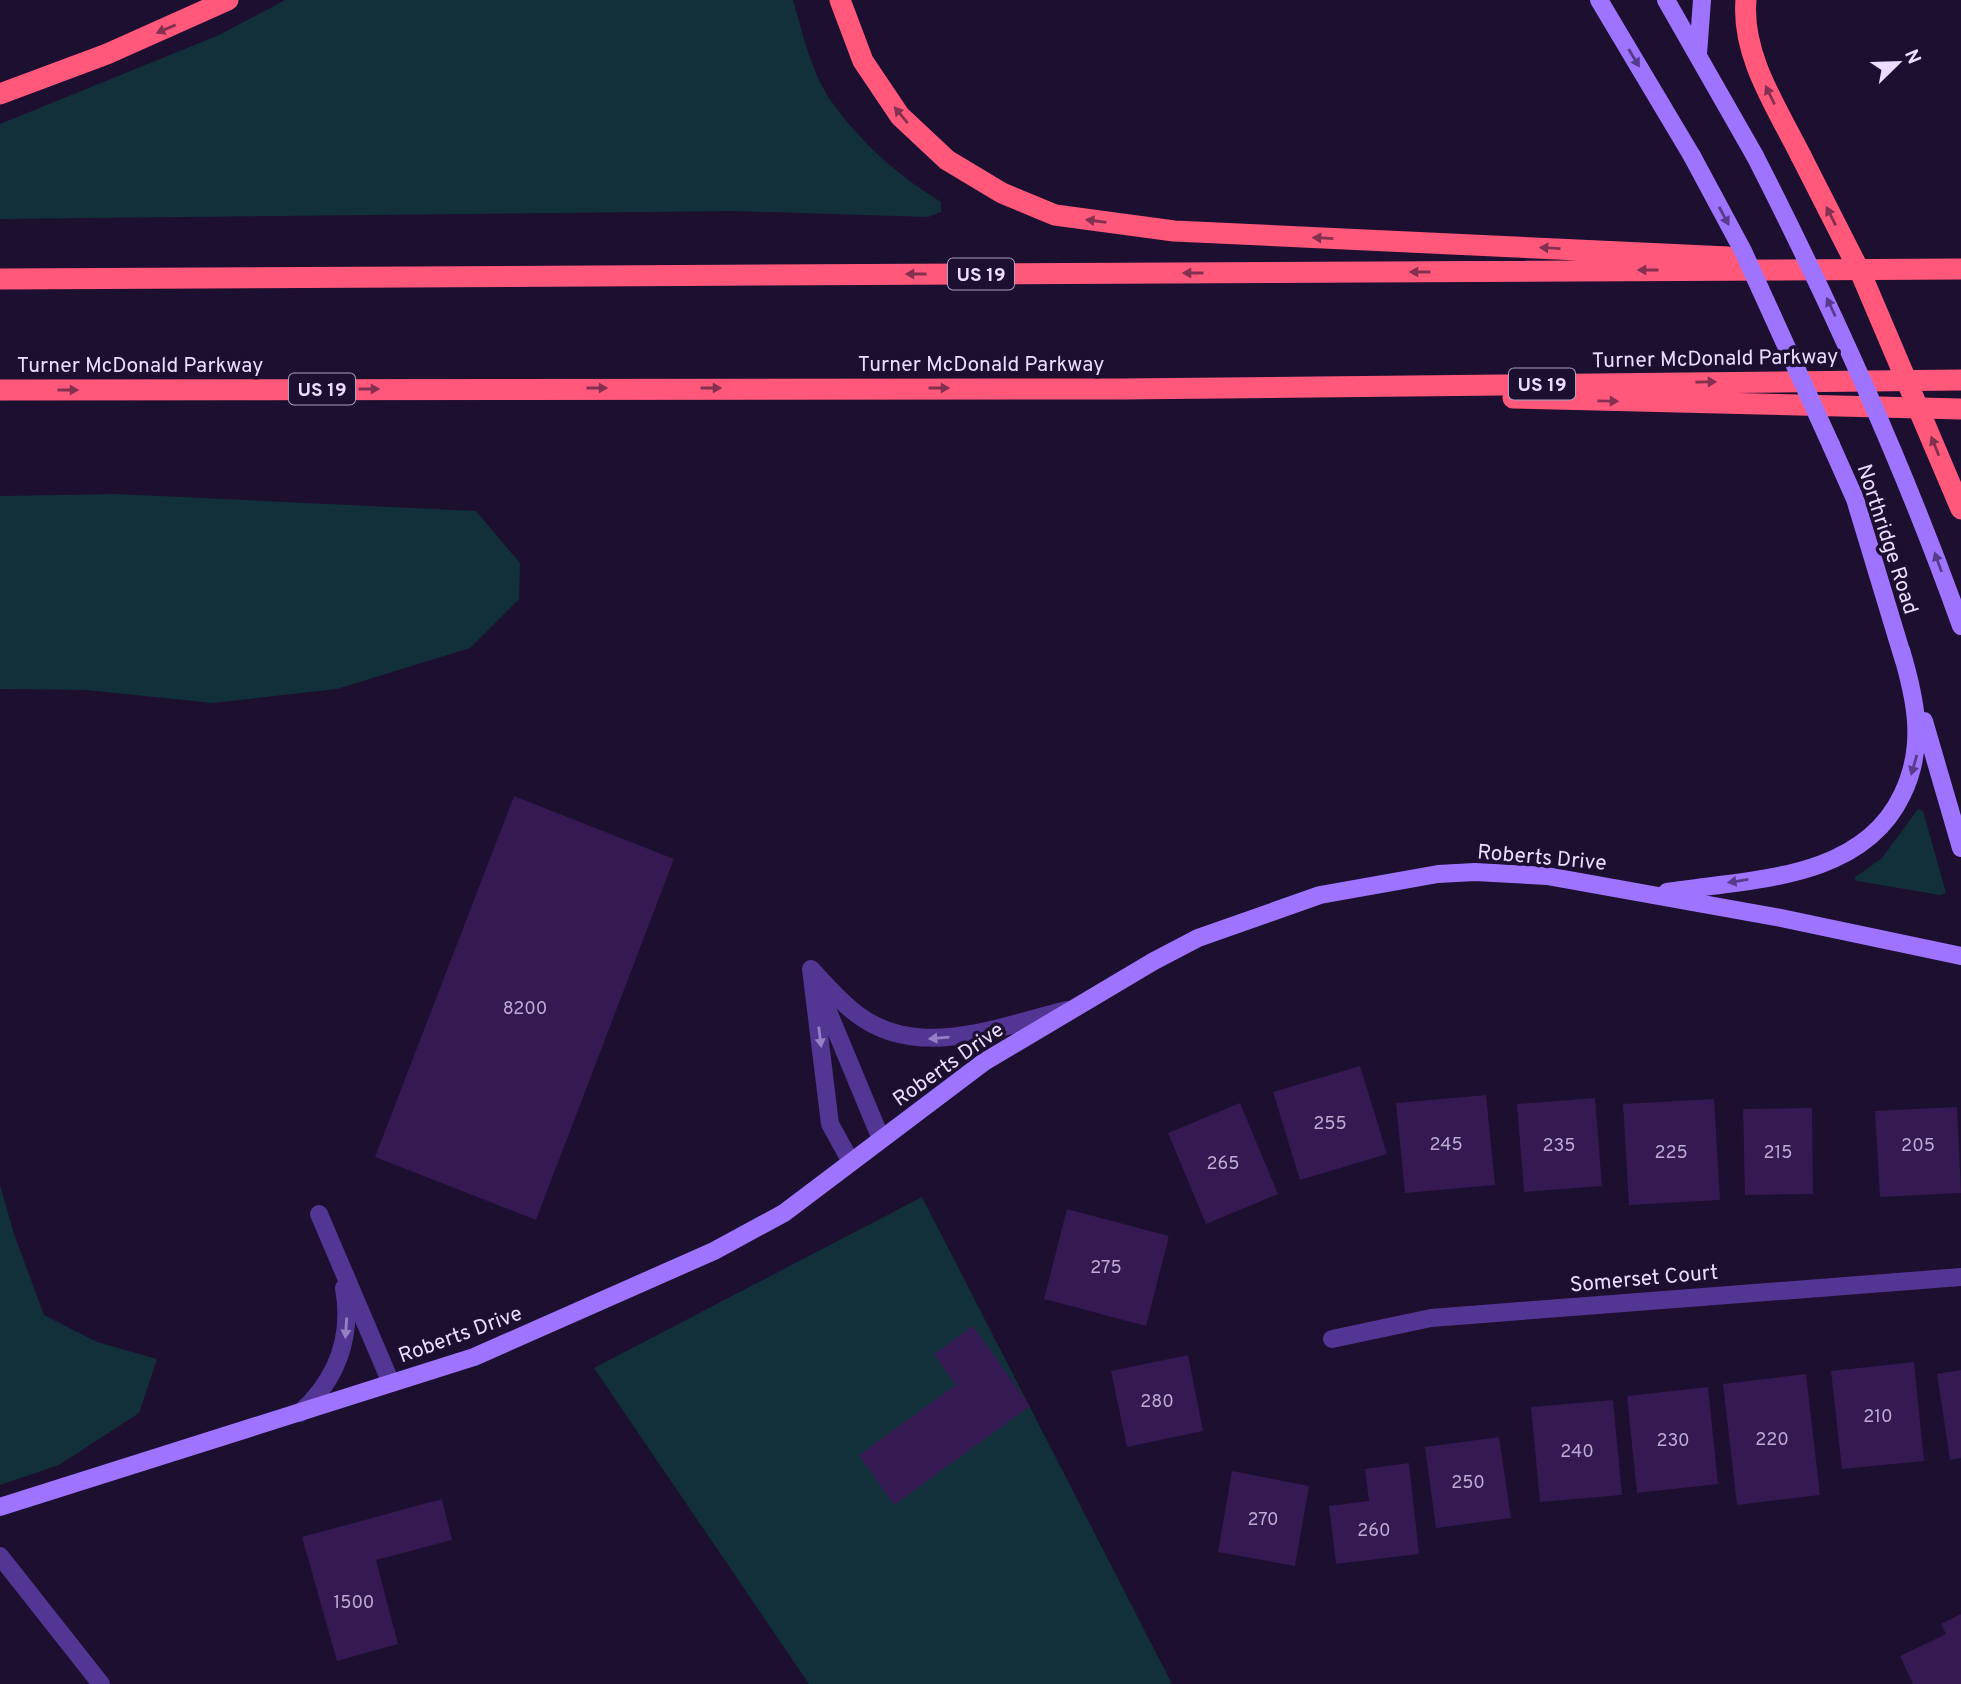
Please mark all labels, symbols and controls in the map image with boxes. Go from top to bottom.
one-way arrow [155,23,176,34]
north arrow [1863,28,1933,98]
text: N [1898,46,1926,68]
one-way arrow [1628,49,1640,68]
one-way arrow [1765,85,1776,105]
one-way arrow [894,107,909,124]
one-way arrow [1718,206,1730,226]
one-way arrow [1826,206,1837,226]
one-way arrow [1085,215,1107,226]
one-way arrow [1312,232,1334,243]
one-way arrow [1539,243,1561,254]
road number: US 19 [948,258,1014,290]
one-way arrow [1637,264,1659,276]
one-way arrow [1409,266,1431,278]
one-way arrow [1182,267,1204,279]
one-way arrow [905,268,927,280]
one-way arrow [1825,297,1836,318]
street label: Turner McDonald Parkway [1592,344,1838,375]
street label: Turner McDonald Parkway [858,352,1104,379]
street label: Turner McDonald Parkway [17,353,263,380]
road number: US 19 [1509,368,1575,400]
road number: US 19 [289,374,355,404]
one-way arrow [1695,377,1717,388]
one-way arrow [586,382,608,394]
one-way arrow [701,382,723,394]
one-way arrow [928,382,950,394]
one-way arrow [358,383,380,395]
one-way arrow [57,384,79,396]
one-way arrow [1597,395,1619,406]
one-way arrow [1930,435,1941,456]
street label: Northridge Road [1850,461,1924,618]
one-way arrow [1932,552,1943,573]
one-way arrow [1908,755,1918,776]
street label: Roberts Drive [1476,839,1608,878]
one-way arrow [1727,876,1749,887]
house number: 8200 [503,998,547,1021]
street label: Roberts Drive [888,1017,1010,1113]
one-way arrow [814,1026,825,1048]
one-way arrow [927,1033,949,1044]
house number: 255 [1313,1113,1347,1136]
house number: 245 [1429,1134,1463,1157]
house number: 235 [1542,1135,1576,1158]
house number: 205 [1901,1135,1935,1158]
house number: 225 [1654,1142,1688,1165]
house number: 215 [1764,1142,1792,1165]
house number: 265 [1207,1153,1239,1176]
house number: 275 [1090,1257,1122,1280]
street label: Somerset Court [1569,1260,1719,1299]
street label: Roberts Drive [395,1301,526,1370]
one-way arrow [340,1317,351,1339]
house number: 280 [1140,1391,1174,1414]
house number: 210 [1863,1406,1893,1429]
house number: 220 [1755,1429,1789,1452]
house number: 230 [1656,1430,1690,1453]
house number: 240 [1560,1441,1594,1464]
house number: 250 [1451,1472,1485,1495]
house number: 270 [1247,1509,1279,1532]
house number: 260 [1357,1520,1391,1543]
house number: 1500 [334,1592,374,1615]

